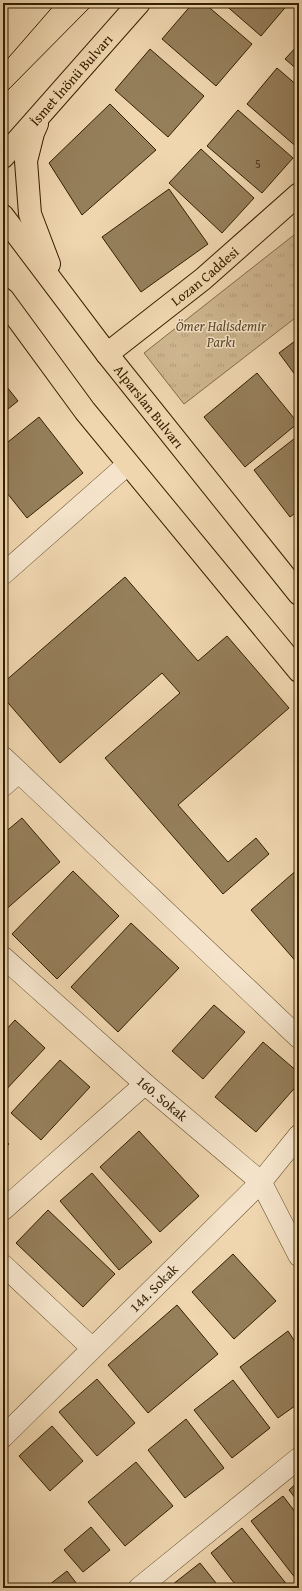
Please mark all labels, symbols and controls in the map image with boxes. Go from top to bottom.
street label: İsmet İnönü Bulvarı [25,30,117,130]
house number: 5 [255,155,261,172]
street label: Lozan Caddesi [167,242,243,310]
park label: Ömer Halisdemir Parkı [176,316,267,352]
street label: Alparslan Bulvarı [109,360,189,453]
street label: 160. Sokak [132,1071,193,1127]
street label: 144. Sokak [125,1259,183,1317]

